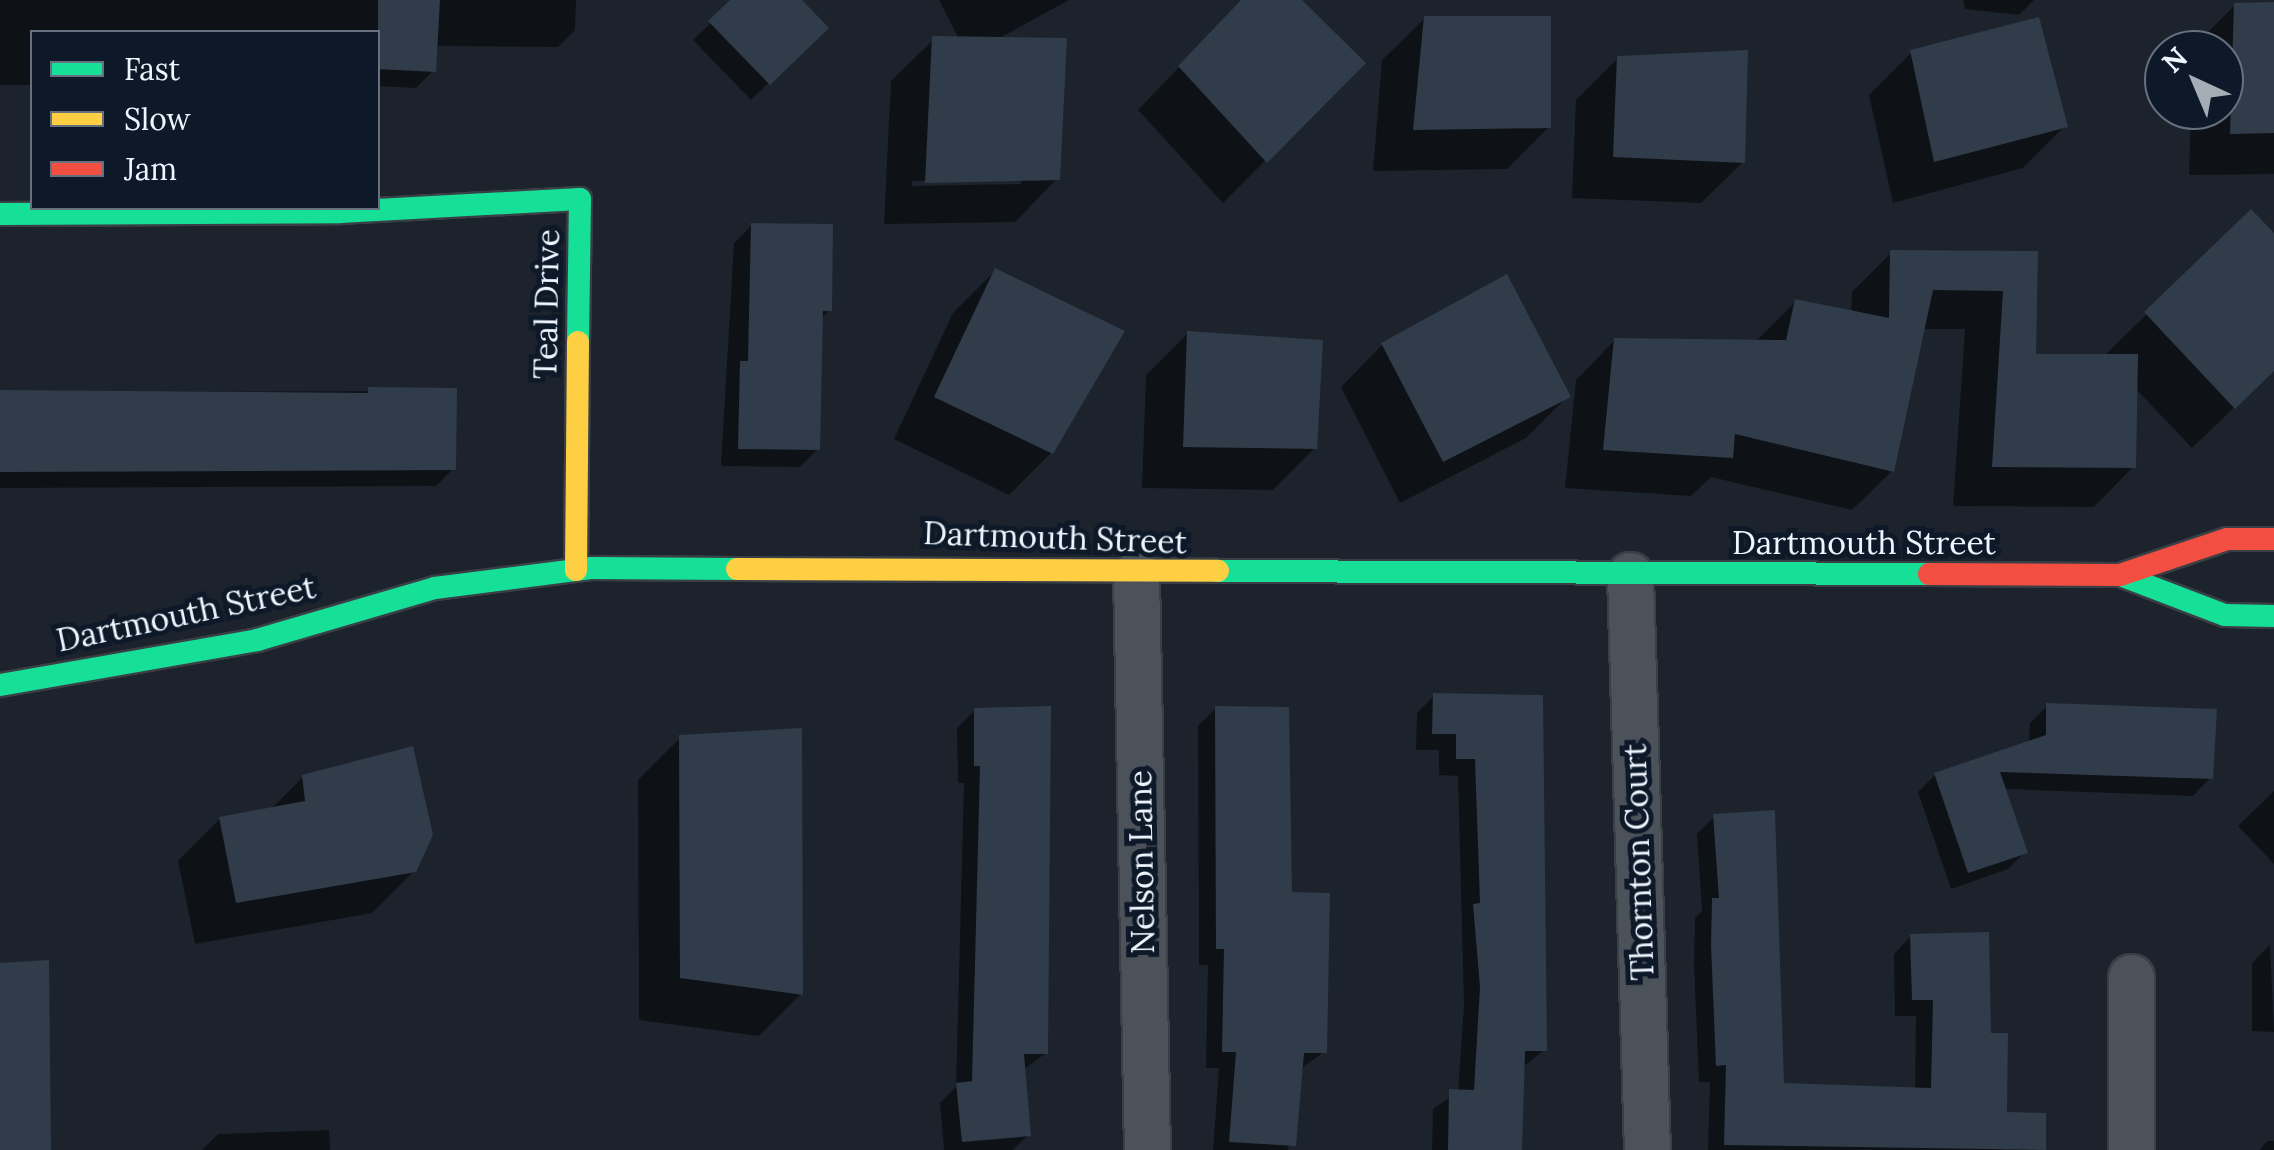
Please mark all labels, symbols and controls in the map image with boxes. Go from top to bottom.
legend [30,30,380,210]
north arrow [2144,30,2244,130]
text: N [2154,39,2195,80]
text: Fast [124,50,180,88]
text: Slow [124,100,190,138]
text: Jam [124,150,177,188]
street label: Teal Drive [526,229,568,379]
street label: Dartmouth Street [923,514,1187,562]
street label: Dartmouth Street [1732,524,1996,562]
street label: Dartmouth Street [53,568,319,660]
street label: Thornton Court [1616,743,1662,981]
street label: Nelson Lane [1121,770,1163,954]

